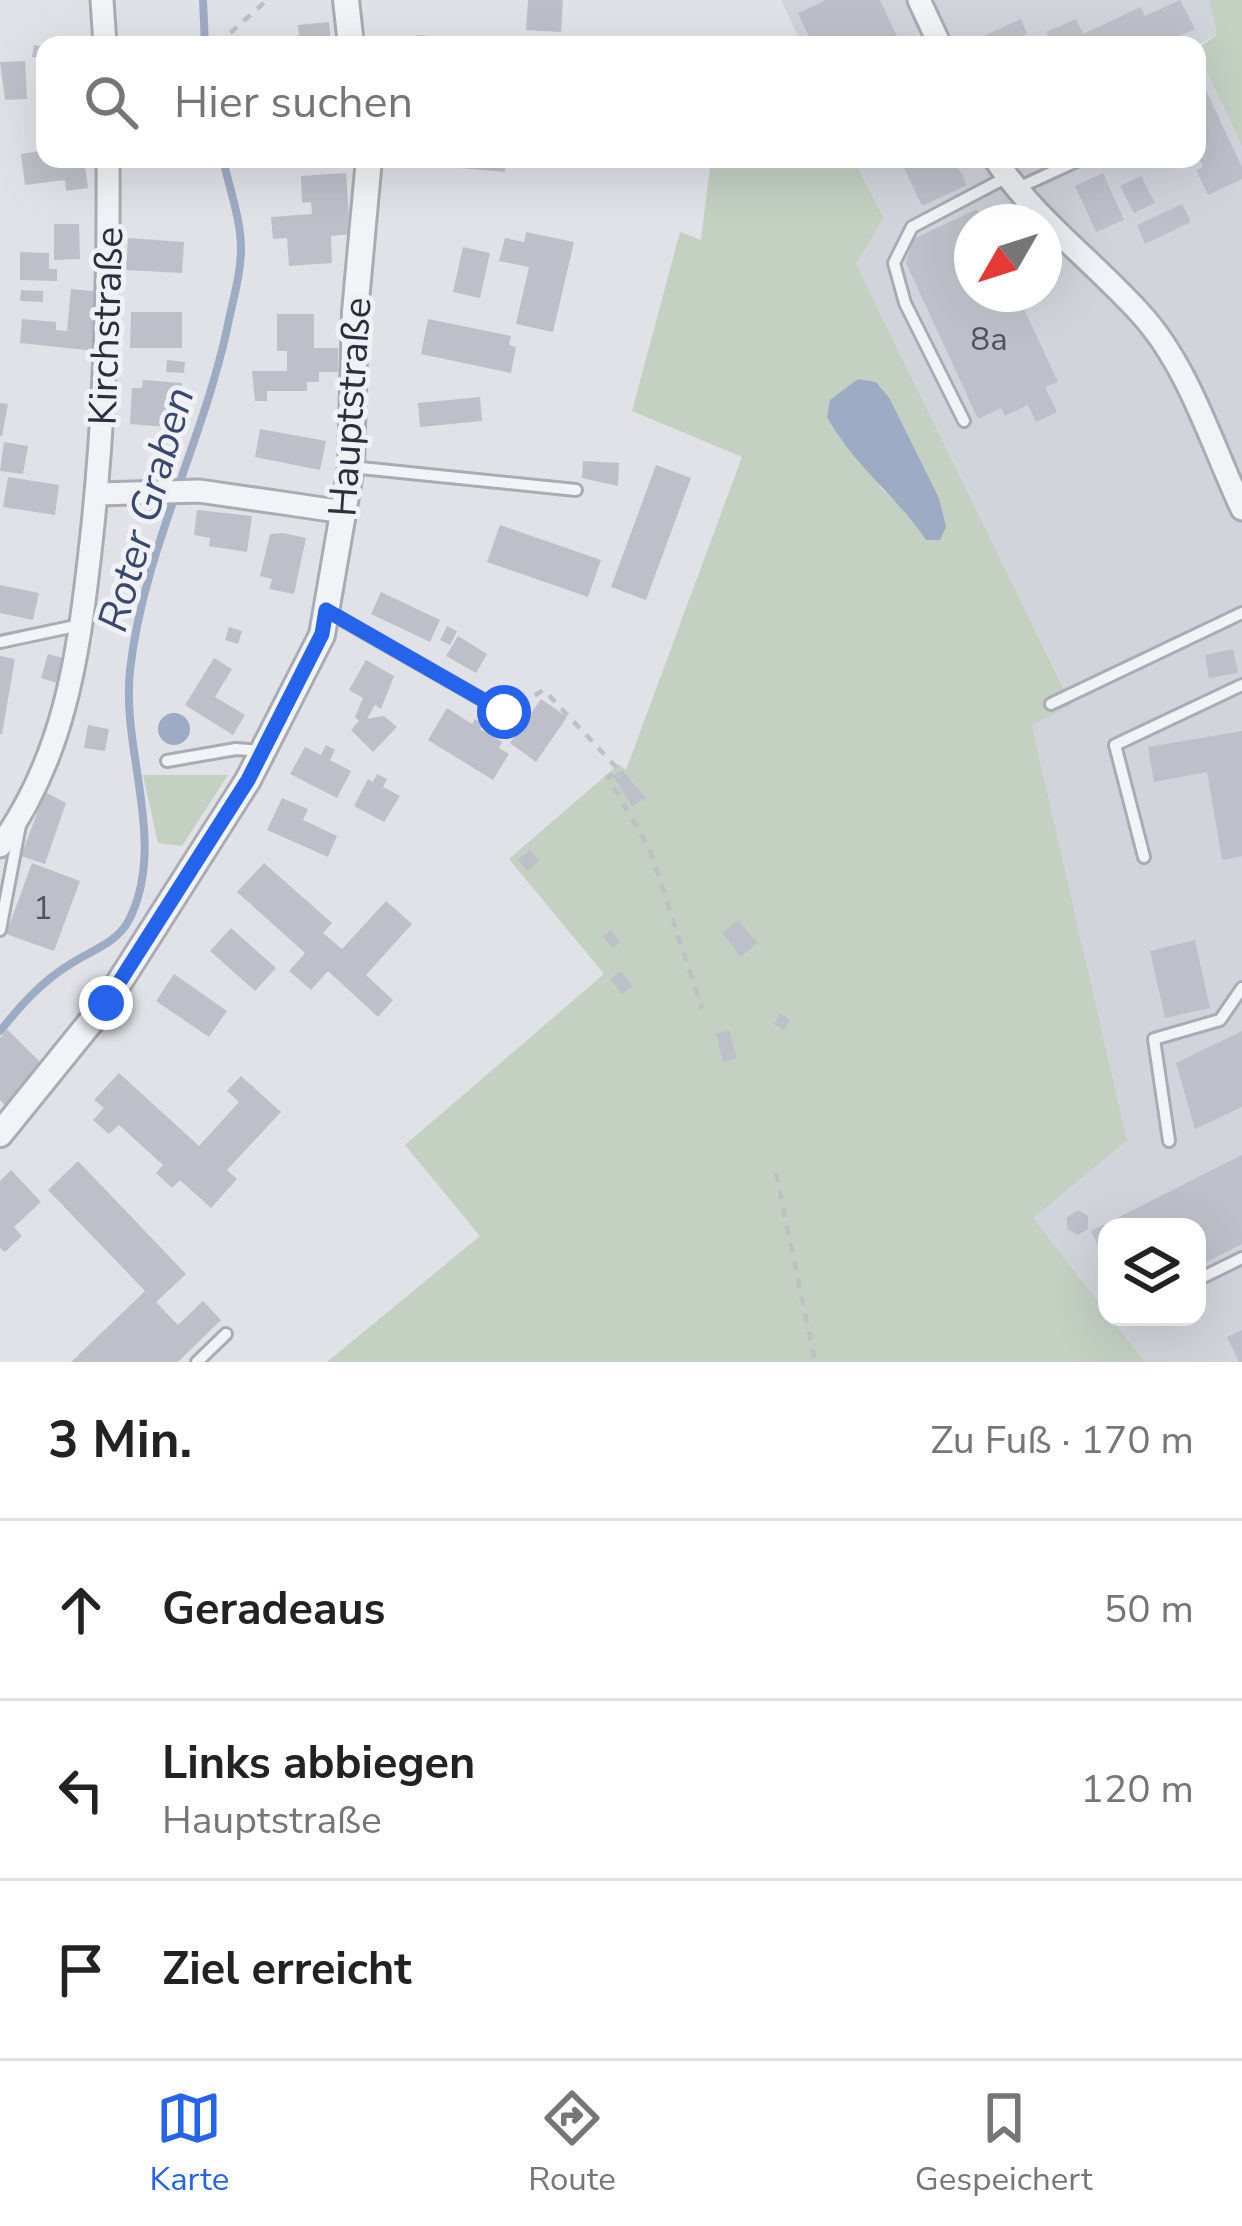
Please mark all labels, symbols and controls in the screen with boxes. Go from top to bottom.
search box [36,36,1206,168]
icon: search [78,69,144,135]
text: Hier suchen [174,72,413,133]
north arrow [954,204,1062,312]
street label: Kirchstraße [77,226,136,426]
street label: Hauptstraße [316,296,385,519]
house number: 8a [970,317,1008,362]
water label: Roter Graben [84,381,209,638]
route start [477,685,531,739]
house number: 1 [33,886,53,931]
route end [79,976,133,1030]
map controls [1098,1218,1206,1326]
button: layers [1098,1218,1206,1326]
text: 3 Min. [48,1405,192,1475]
text: Zu Fuß · 170 m [930,1414,1194,1467]
icon: ahead [48,1577,114,1643]
text: Geradeaus [162,1579,386,1640]
text: 50 m [1104,1583,1194,1636]
text: Links abbiegen [162,1733,475,1794]
icon: left [48,1757,114,1823]
text: 120 m [1080,1763,1194,1816]
text: Hauptstraße [162,1794,382,1847]
icon: arrive [48,1937,114,2003]
text: Ziel erreicht [162,1939,412,2000]
tab: Karte [150,2085,229,2202]
tab: Route [528,2085,616,2202]
tab: Gespeichert [915,2085,1092,2202]

